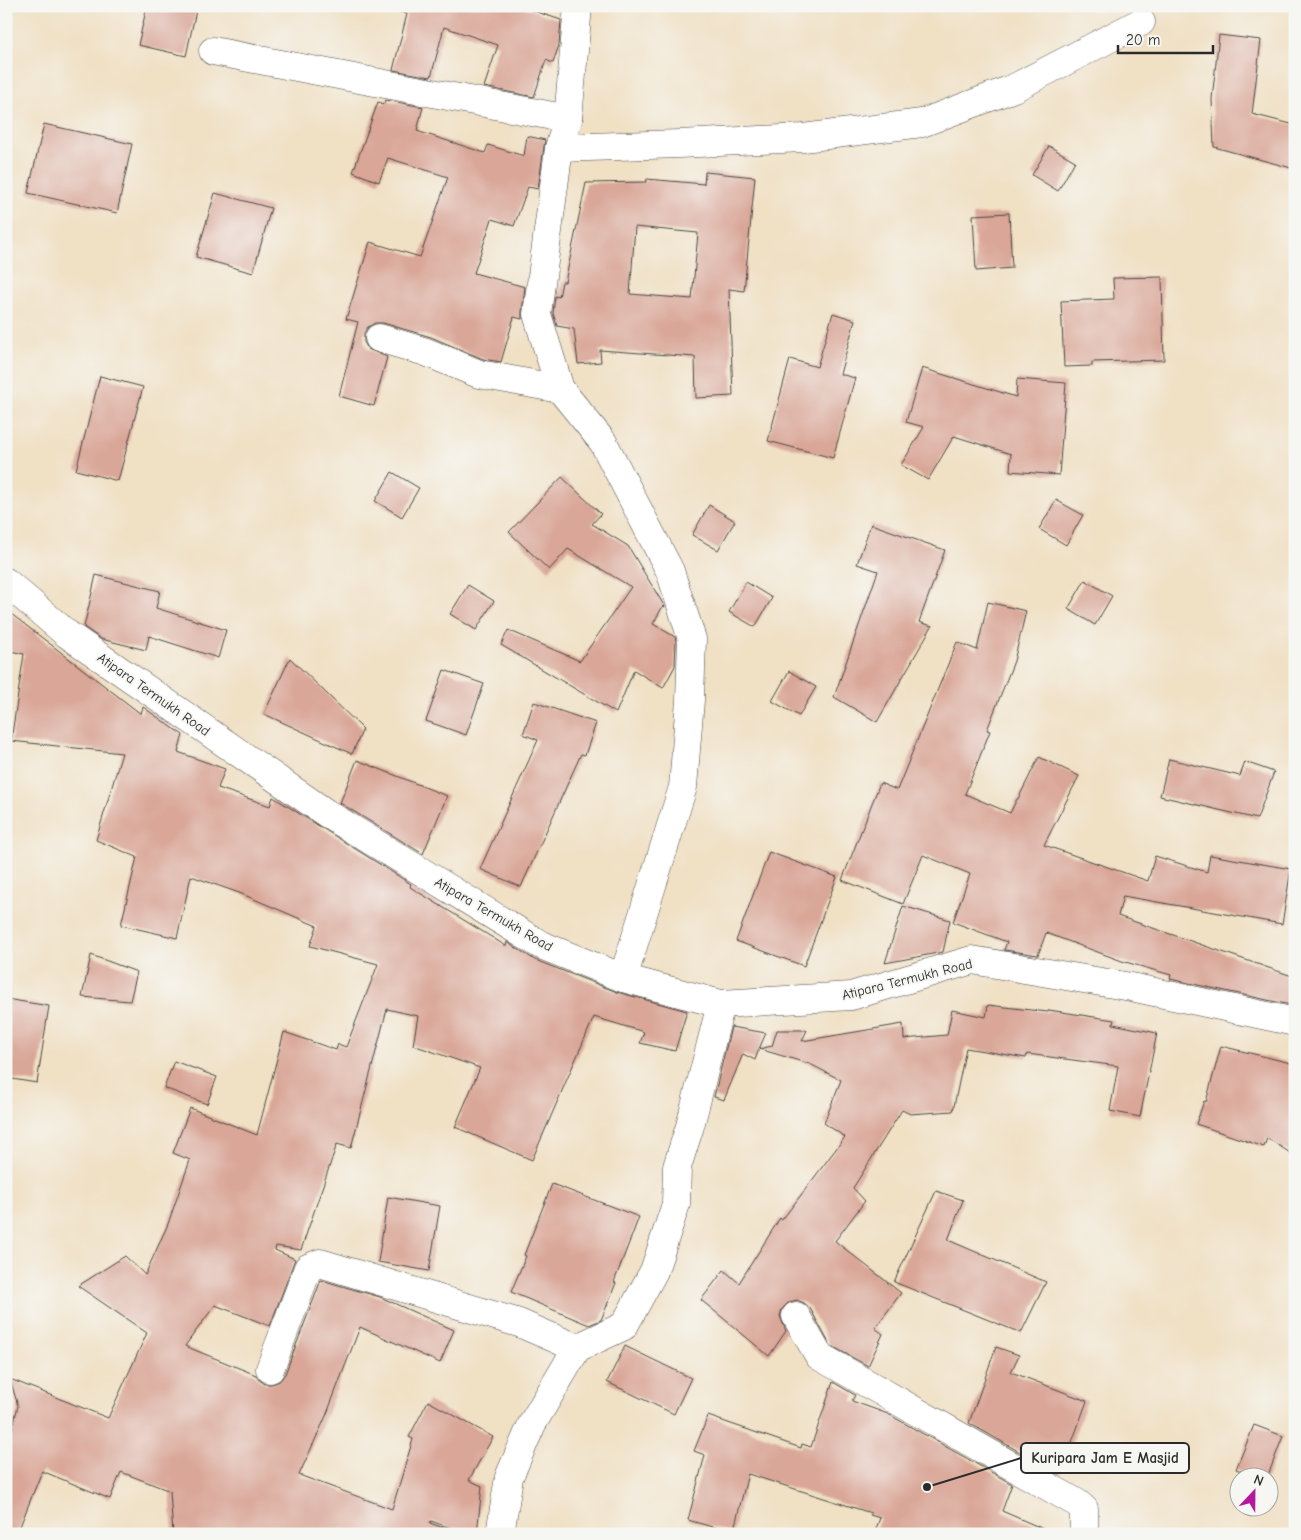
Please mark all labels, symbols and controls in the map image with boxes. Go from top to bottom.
scale bar [1118,22,1214,54]
text: 20 m [1126,31,1160,49]
street label: Atipara Termukh Road [94,649,213,740]
street label: Atipara Termukh Road [432,874,556,955]
street label: Atipara Termukh Road [840,955,974,1004]
callout: Kuripara Jam E Masjid [1021,1443,1189,1473]
text: Kuripara Jam E Masjid [1031,1449,1179,1467]
north arrow [1228,1468,1278,1518]
text: N [1251,1471,1266,1490]

